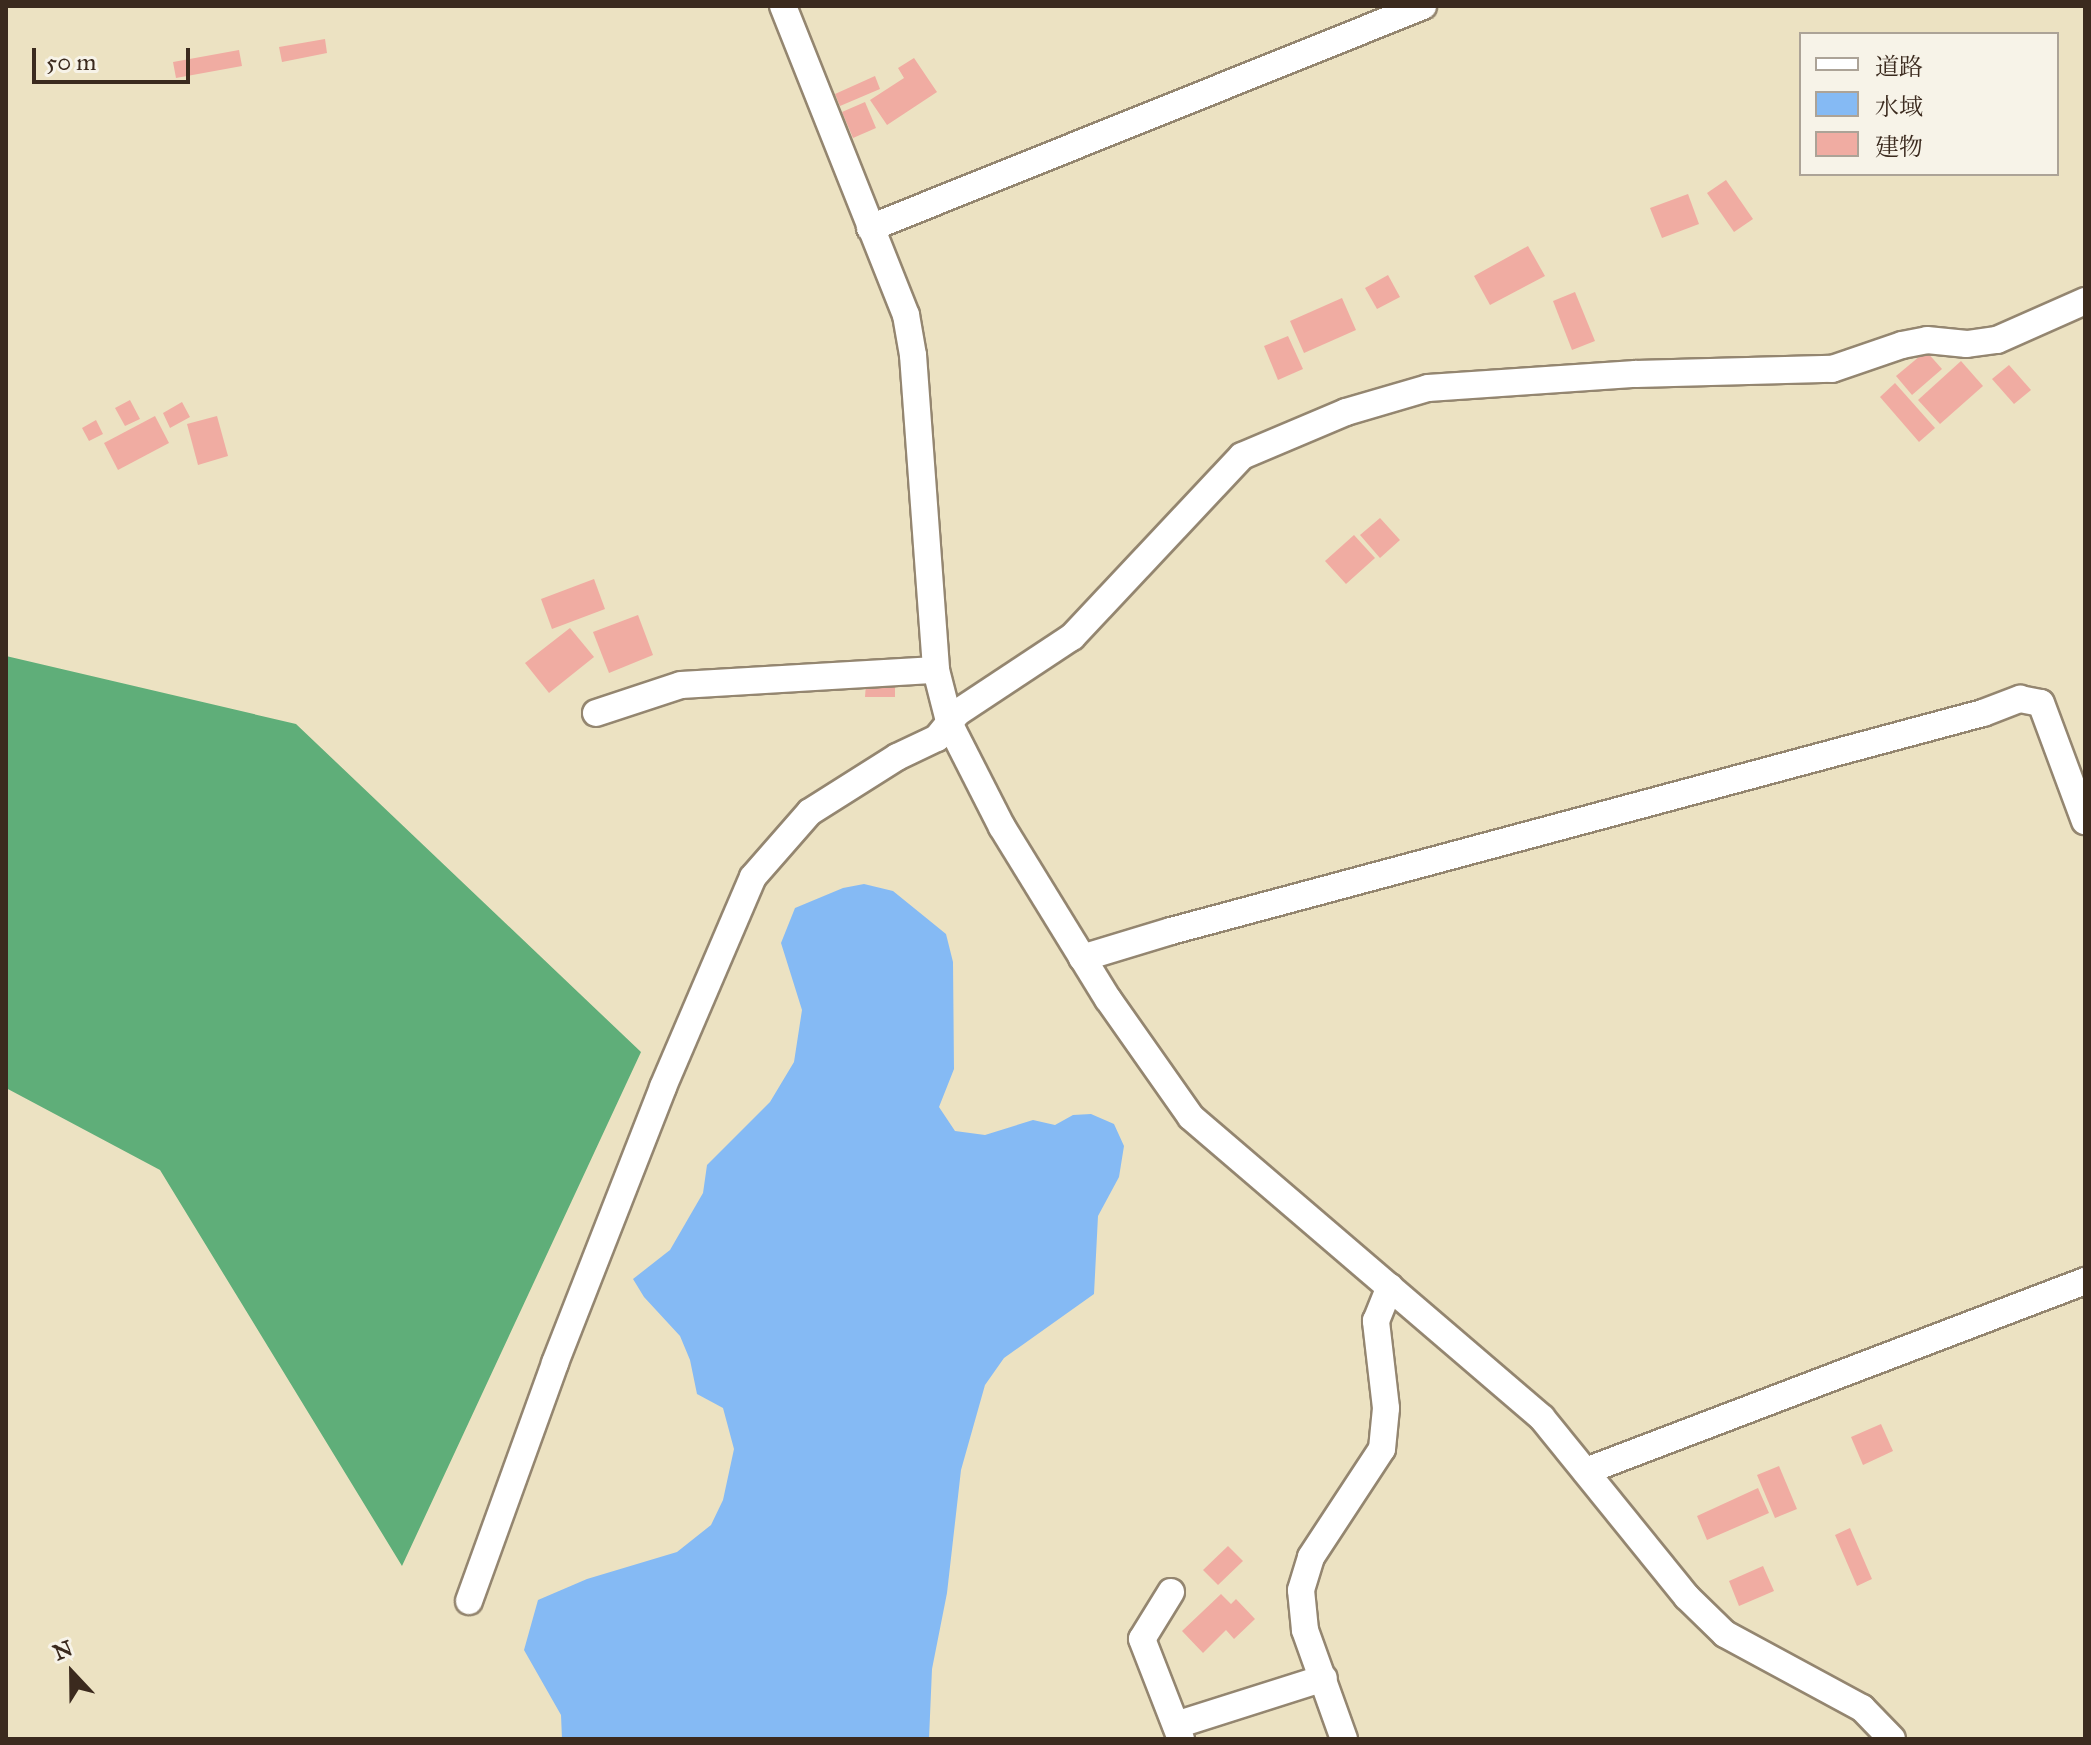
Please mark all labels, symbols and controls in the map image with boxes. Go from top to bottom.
scale bar [36,32,194,82]
legend [1799,32,2059,176]
text: 50 m [46,47,96,77]
text: 道路 [1875,52,1923,82]
text: 水域 [1875,92,1923,122]
text: 建物 [1875,132,1923,162]
north arrow [32,1633,112,1713]
text: N [49,1634,77,1666]

